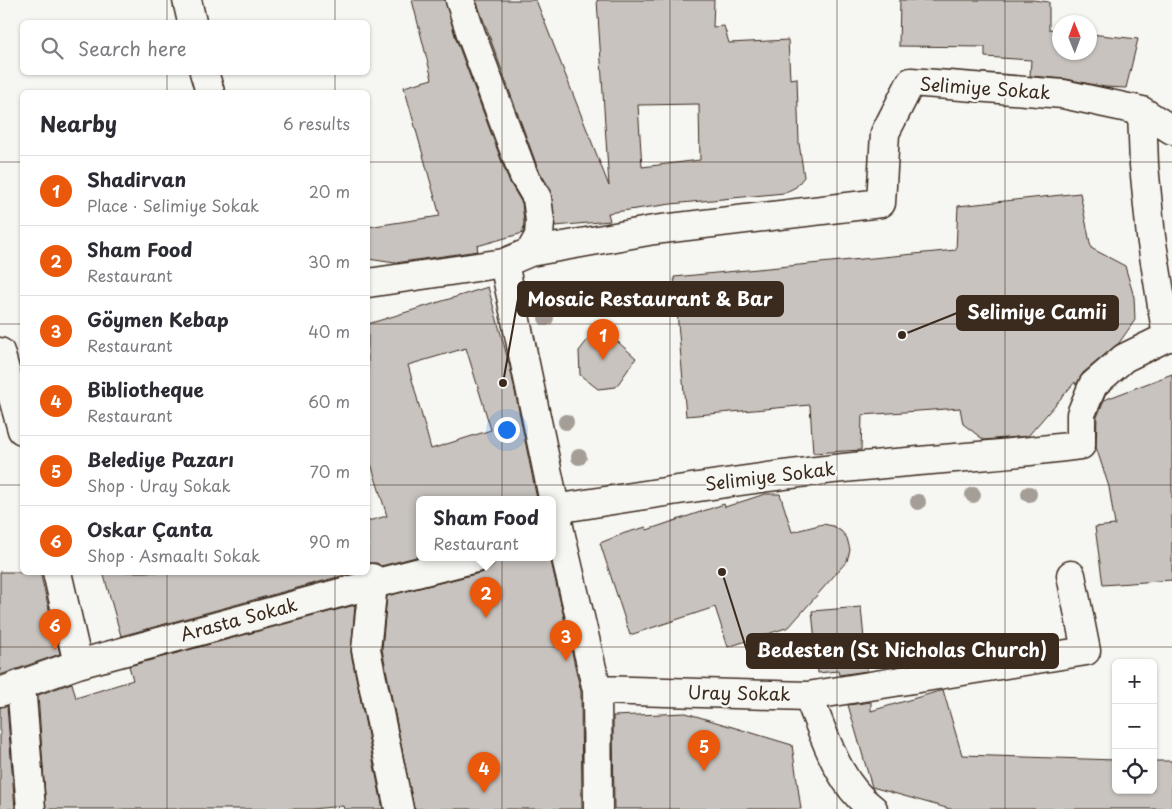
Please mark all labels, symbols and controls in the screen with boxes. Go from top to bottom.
north arrow [1052,15,1097,60]
search box [20,20,370,75]
icon: search [38,34,66,62]
text: Search here [78,34,187,62]
street label: Selimiye Sokak [919,69,1051,106]
text: Nearby [40,107,117,139]
text: 6 results [283,111,350,135]
text: Shadirvan [87,165,186,193]
text: 1 [52,179,60,203]
text: 20 m [309,179,350,203]
text: Place · Selimiye Sokak [87,193,259,217]
text: Sham Food [87,235,192,263]
text: 2 [50,249,62,273]
text: 30 m [308,249,350,273]
text: Restaurant [87,263,173,287]
callout: Mosaic Restaurant & Bar [518,282,783,316]
text: Mosaic Restaurant & Bar [527,284,773,312]
callout: Selimiye Camii [957,296,1118,330]
text: Selimiye Camii [967,297,1107,325]
text: Göymen Kebap [87,305,229,333]
text: 3 [51,319,61,343]
text: 40 m [308,319,350,343]
pin: 1 [587,319,619,360]
text: Restaurant [87,333,173,357]
text: Bibliotheque [87,375,204,403]
text: 4 [51,389,61,413]
text: 60 m [308,389,350,413]
text: Restaurant [87,403,173,427]
your location [494,417,520,443]
text: Belediye Pazarı [87,445,234,473]
street label: Selimiye Sokak [703,454,837,497]
text: 5 [51,459,61,483]
text: 70 m [310,459,350,483]
text: Shop · Uray Sokak [87,473,231,497]
popup [416,496,556,561]
text: Sham Food [433,503,539,531]
text: Oskar Çanta [87,515,213,543]
text: 6 [50,529,62,553]
text: 90 m [309,529,350,553]
text: Restaurant [433,531,519,555]
text: Shop · Asmaaltı Sokak [87,543,260,567]
pin: 2 [470,577,502,618]
street label: Arasta Sokak [177,590,300,647]
pin: 6 [39,609,71,650]
pin: 3 [550,620,582,661]
callout: Bedesten (St Nicholas Church) [747,634,1058,668]
text: Bedesten (St Nicholas Church) [757,635,1047,663]
map controls [1112,659,1157,794]
button: + [1112,659,1157,704]
street label: Uray Sokak [687,678,791,707]
button: − [1112,704,1157,749]
pin: 5 [688,730,720,771]
button: locate [1112,749,1157,794]
pin: 4 [468,752,500,793]

